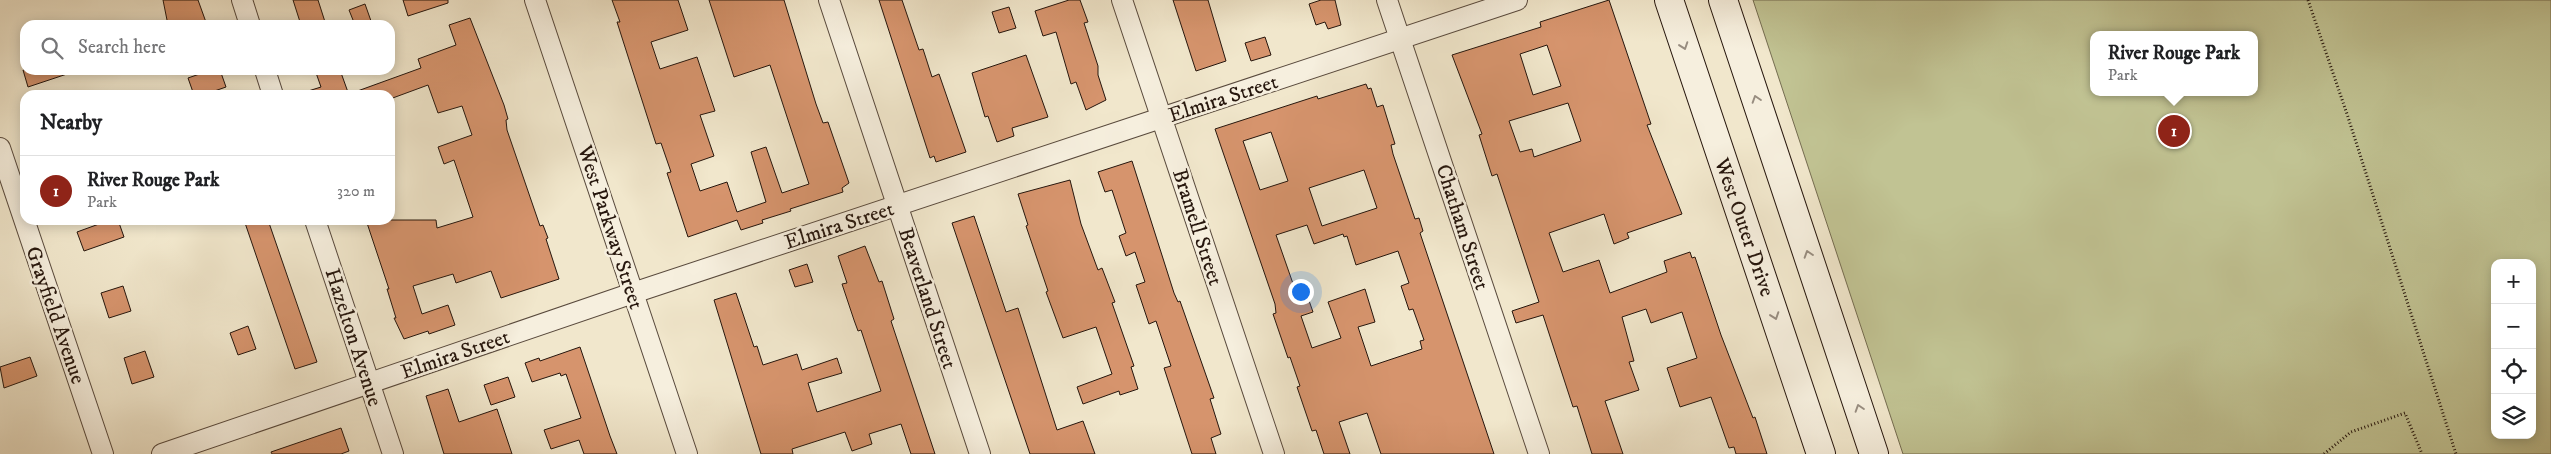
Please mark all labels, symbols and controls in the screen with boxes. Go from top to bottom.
search box [20,20,395,75]
popup [2090,31,2258,96]
icon: search [38,34,66,62]
text: Search here [78,36,166,59]
one-way arrow [1679,42,1689,50]
text: River Rouge Park [2108,42,2240,65]
text: Park [2108,65,2138,85]
street label: Elmira Street [1165,69,1281,129]
one-way arrow [1752,96,1762,104]
text: Nearby [40,110,102,136]
pin: 1 [2158,112,2190,150]
street label: West Parkway Street [571,141,649,313]
street label: West Outer Drive [1708,154,1780,300]
street label: Chatham Street [1430,161,1495,294]
street label: Bramell Street [1166,166,1228,289]
text: River Rouge Park [87,169,220,192]
text: 1 [53,181,59,201]
text: 320 m [337,181,375,201]
text: Park [87,192,117,212]
street label: Elmira Street [781,196,897,256]
street label: Beaverland Street [892,224,962,373]
street label: Grayfield Avenue [19,243,91,388]
one-way arrow [1803,250,1813,258]
map controls [2491,259,2536,439]
button: + [2491,259,2536,304]
street label: Hazelton Avenue [319,265,388,410]
your location [1288,279,1314,305]
button: − [2491,304,2536,349]
one-way arrow [1769,312,1779,320]
street label: Elmira Street [398,324,513,386]
button: locate [2491,349,2536,394]
button: layers [2491,394,2536,439]
one-way arrow [1855,404,1865,412]

